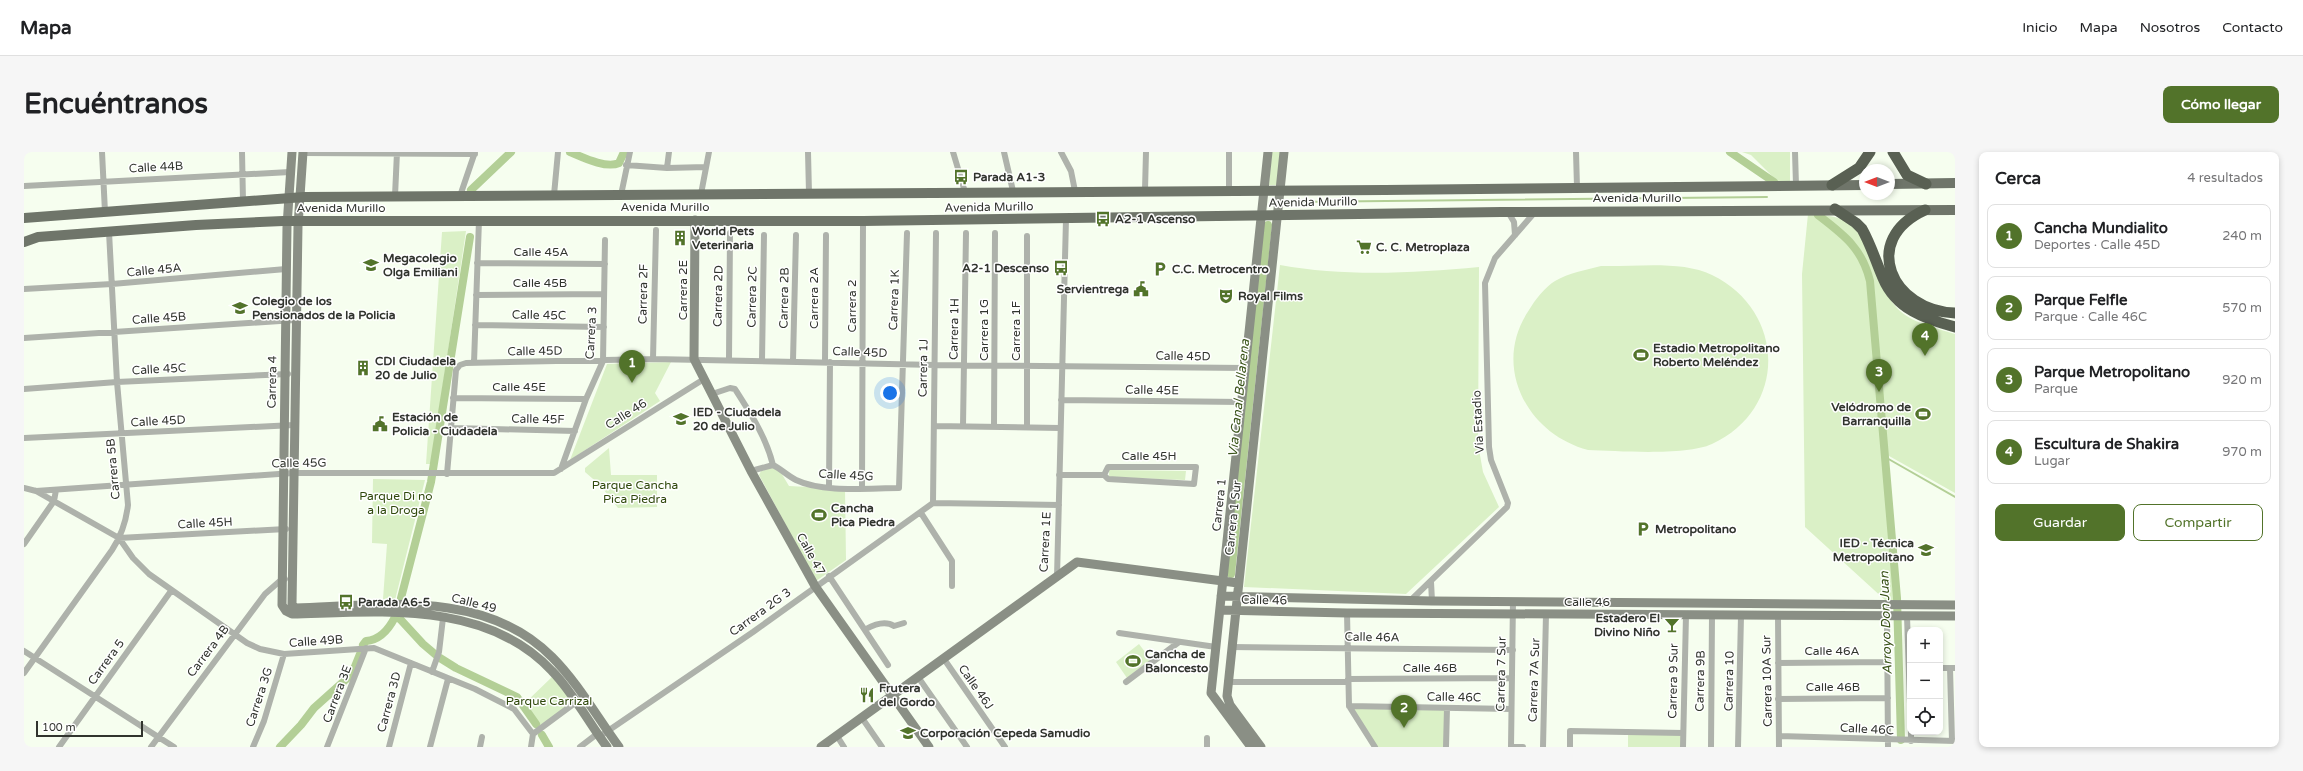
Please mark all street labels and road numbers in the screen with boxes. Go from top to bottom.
street label: Calle 44B [128,159,184,175]
street label: Avenida Murillo [1593,191,1681,205]
street label: Avenida Murillo [1268,194,1358,210]
street label: Avenida Murillo [944,199,1034,215]
street label: Avenida Murillo [621,200,709,214]
street label: Avenida Murillo [297,201,385,215]
street label: Calle 45A [514,245,569,259]
street label: Carrera 2E [676,259,690,320]
street label: Calle 45A [126,261,182,279]
street label: Carrera 2F [635,264,651,324]
street label: Carrera 2D [710,265,726,327]
street label: Carrera 2C [744,266,760,328]
street label: Carrera 2B [776,267,792,329]
street label: Carrera 2A [807,267,821,329]
street label: Carrera 1K [886,269,902,331]
street label: Calle 45B [513,276,567,290]
street label: Carrera 2 [845,280,859,332]
street label: Carrera 1H [946,298,962,360]
street label: Carrera 1G [977,299,991,361]
street label: Carrera 1F [1009,301,1023,361]
street label: Carrera 3 [583,306,599,360]
street label: Calle 45C [512,308,566,322]
street label: Calle 45B [131,309,187,327]
street label: Carrera 1J [915,339,931,397]
street label: Calle 45D [507,344,563,358]
street label: Calle 45D [832,344,888,360]
street label: Calle 45D [1155,349,1211,363]
street label: Carrera 4 [265,355,279,409]
street label: Calle 45C [131,361,187,377]
street label: Calle 45E [492,380,546,394]
street label: Calle 45E [1125,383,1179,397]
street label: Vía Estadio [1469,390,1487,454]
street label: Calle 46 [603,396,649,432]
street label: Calle 45F [511,412,565,426]
street label: Calle 45D [130,413,186,429]
street label: Carrera 5B [103,438,123,500]
street label: Calle 45H [1121,449,1177,463]
street label: Calle 45G [271,456,327,470]
street label: Calle 45G [818,467,874,483]
street label: Carrera 1 [1209,478,1229,532]
street label: Carrera 1 Sur [1222,479,1244,556]
street label: Carrera 1E [1036,511,1054,573]
street label: Calle 45H [177,515,233,531]
street label: Calle 47 [794,530,828,578]
street label: Carrera 2G 3 [727,585,793,639]
street label: Calle 49 [450,591,498,615]
street label: Calle 46 [1241,593,1287,607]
street label: Calle 46 [1564,595,1610,609]
street label: Carrera 4B [184,622,232,680]
street label: Calle 46A [1344,630,1400,644]
street label: Calle 49B [288,632,344,650]
street label: Carrera 10A Sur [1759,635,1775,727]
street label: Carrera 5 [85,636,127,688]
street label: Carrera 7 Sur [1493,636,1509,712]
street label: Carrera 7A Sur [1526,637,1542,722]
street label: Carrera 9 Sur [1665,643,1681,719]
street label: Calle 46A [1805,644,1860,658]
street label: Carrera 9B [1692,650,1708,712]
street label: Carrera 10 [1721,650,1737,711]
street label: Calle 46B [1403,661,1457,675]
street label: Calle 46J [955,662,997,712]
street label: Carrera 3E [320,663,355,725]
street label: Carrera 3G [243,665,275,729]
street label: Carrera 3D [374,670,404,734]
street label: Calle 46B [1806,680,1860,694]
street label: Calle 46C [1427,690,1481,704]
street label: Calle 46C [1839,721,1895,737]

